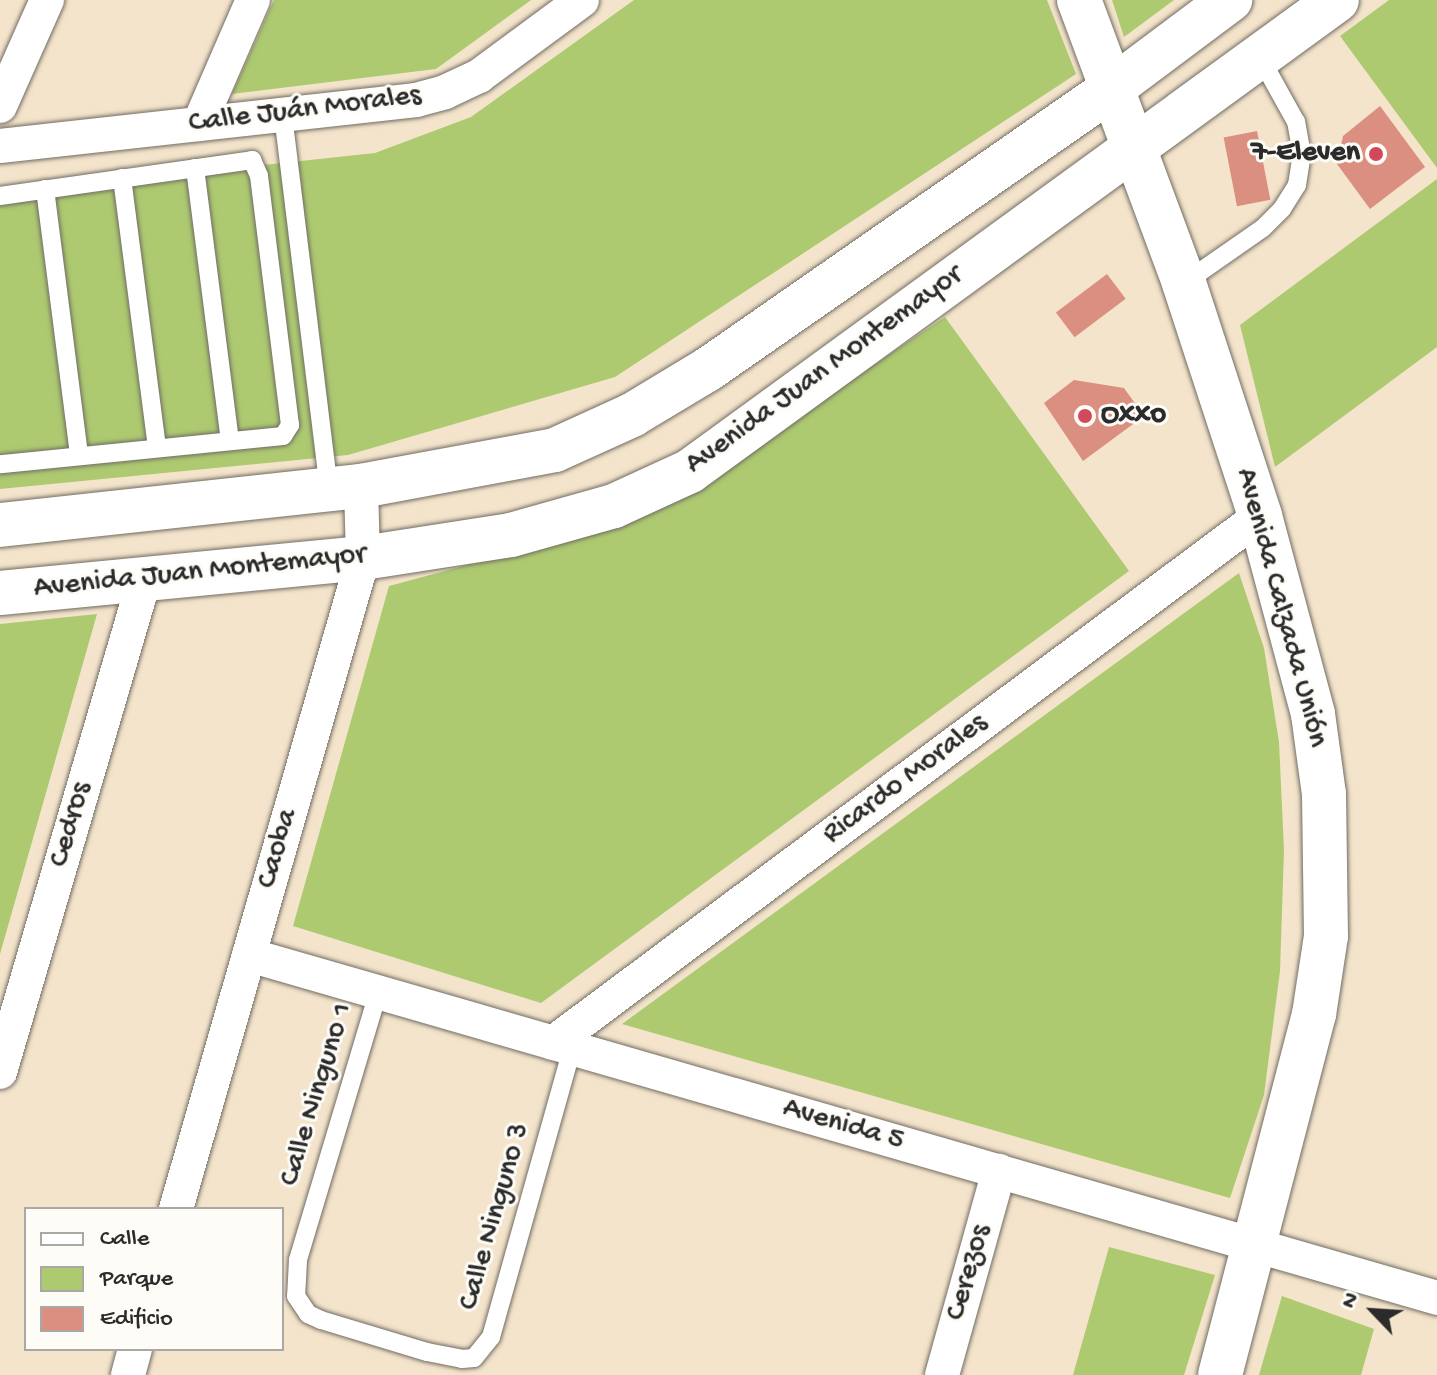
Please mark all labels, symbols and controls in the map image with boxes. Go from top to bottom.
street label: Calle Juán Morales [187,79,423,143]
place label: 7-Eleven [1251,136,1360,172]
marker: 7-Eleven [1367,145,1385,163]
street label: Avenida Juan Montemayor [679,258,971,484]
place label: Oxxo [1101,398,1166,434]
marker: Oxxo [1076,407,1094,425]
street label: Avenida Calzada Unión [1225,465,1335,751]
street label: Avenida Juan Montemayor [32,538,368,608]
street label: Ricardo Morales [817,706,995,854]
street label: Cedros [43,778,101,872]
street label: Caoba [251,805,307,893]
street label: Calle Ninguno 1 [273,999,363,1191]
street label: Avenida 5 [778,1092,908,1160]
street label: Calle Ninguno 3 [452,1119,540,1315]
legend [24,1207,284,1351]
street label: Cerezos [939,1221,1001,1325]
text: Calle [100,1225,149,1254]
text: Parque [100,1265,173,1294]
north arrow [1333,1271,1413,1351]
text: N [1336,1289,1366,1313]
text: Edificio [100,1305,173,1334]

